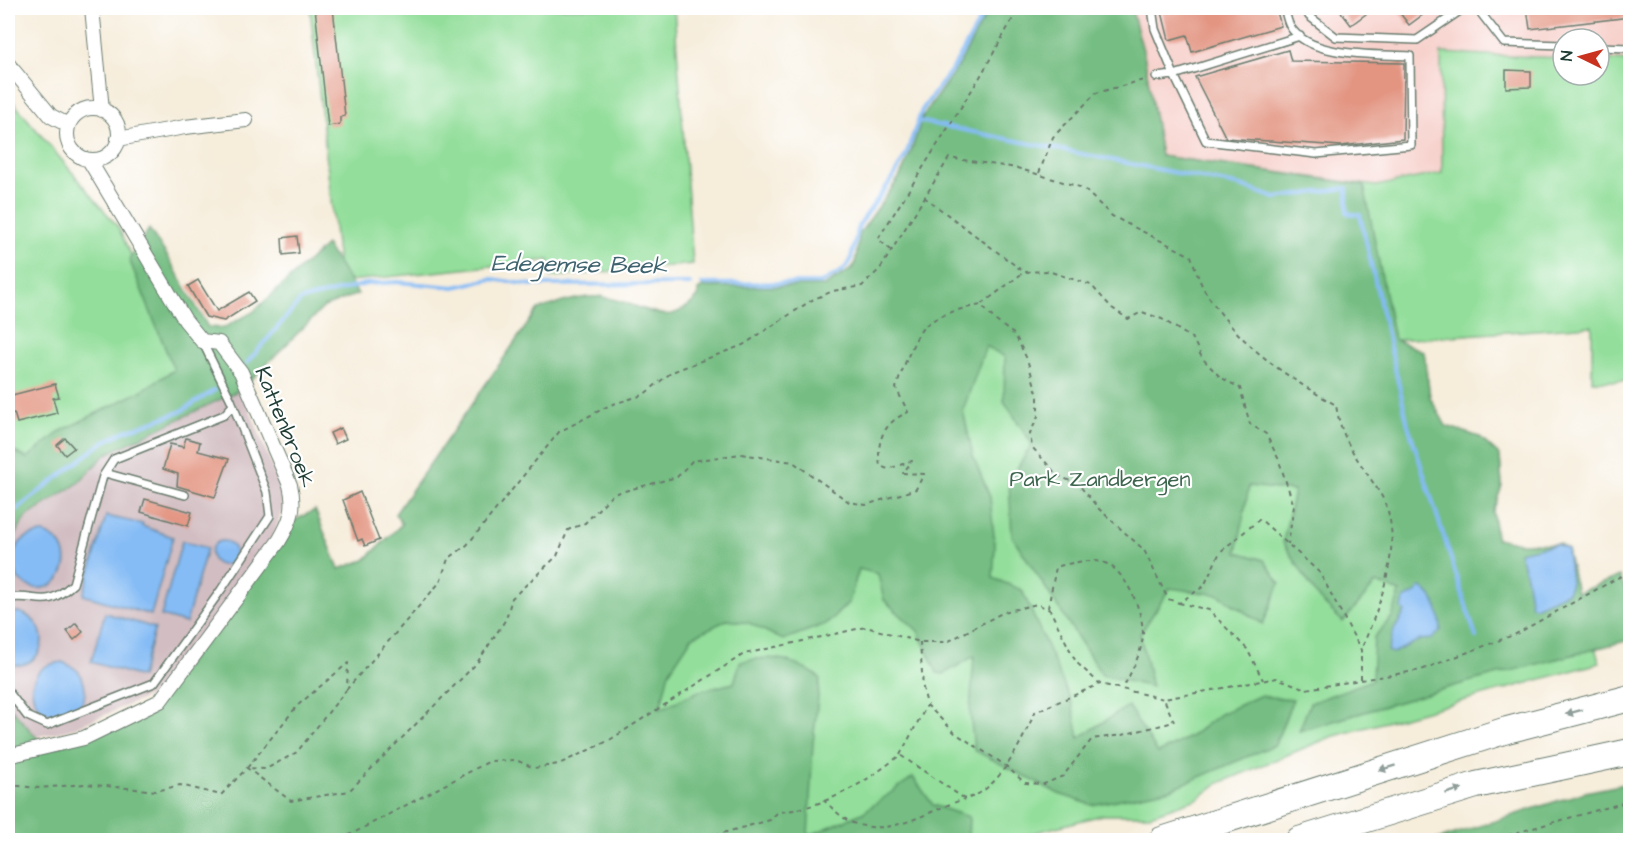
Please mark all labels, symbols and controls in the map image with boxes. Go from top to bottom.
north arrow [1551,27,1611,87]
text: N [1556,50,1578,62]
water label: Edegemse Beek [491,246,669,285]
street label: Kattenbroek [247,362,323,492]
park label: Park Zandbergen [1009,464,1191,496]
one-way arrow [1565,708,1583,718]
one-way arrow [1378,763,1396,773]
one-way arrow [1446,786,1464,796]

